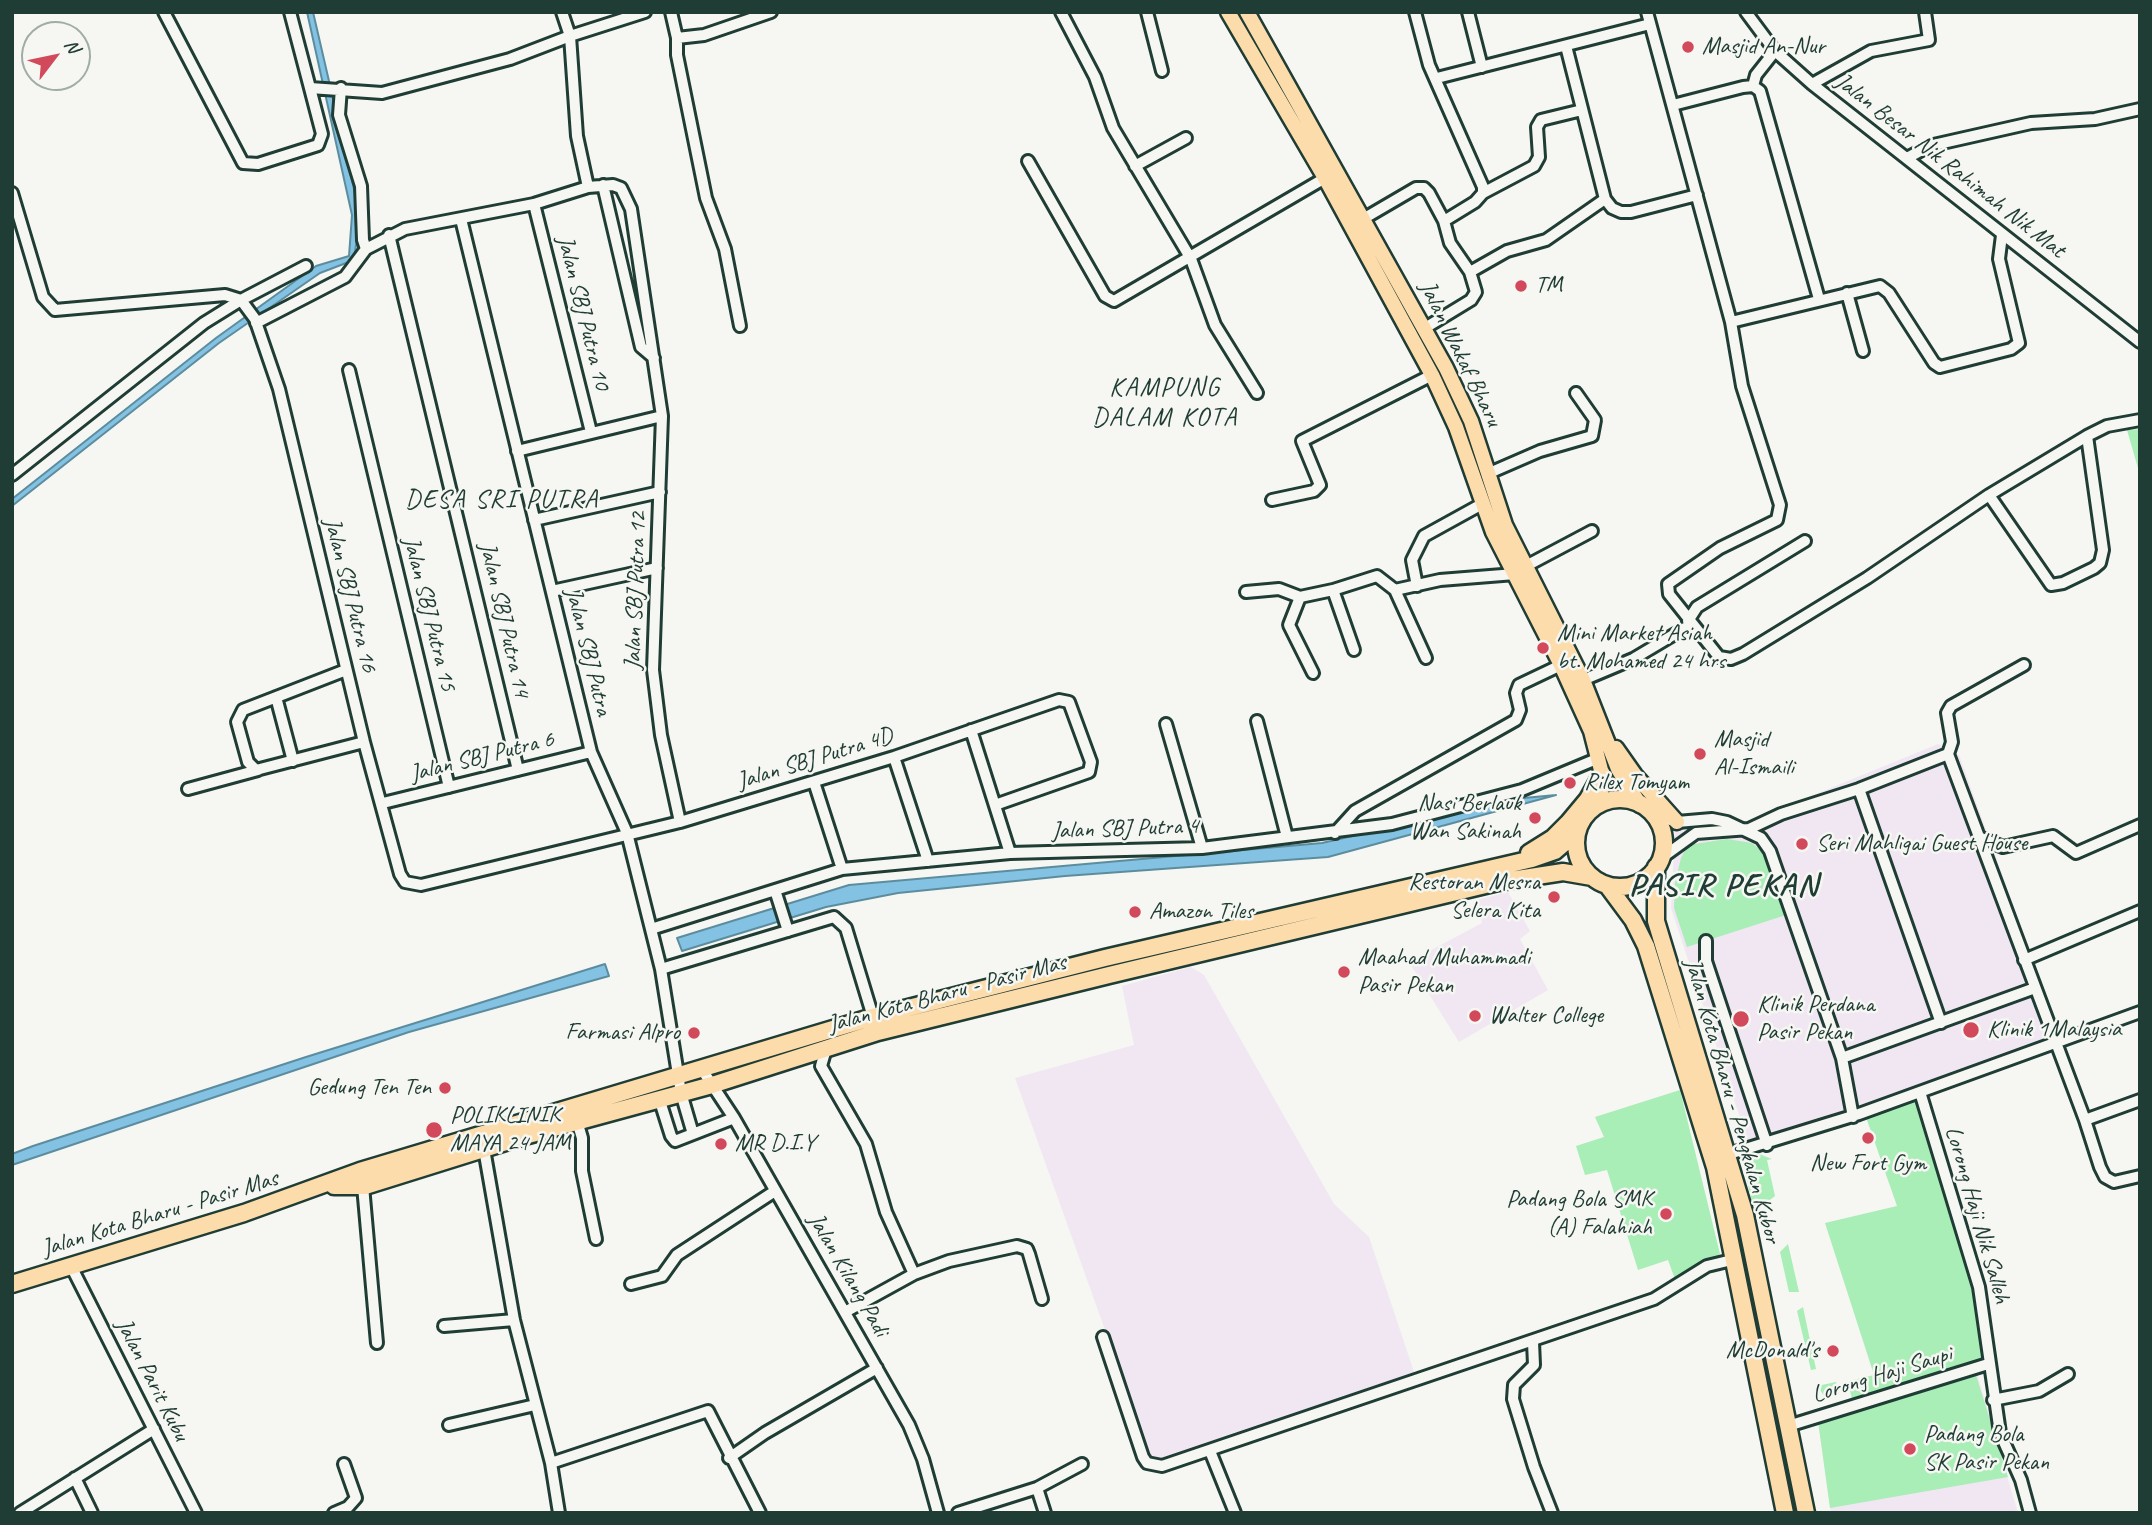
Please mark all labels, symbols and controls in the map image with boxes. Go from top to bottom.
north arrow [21,21,91,91]
place label: Masjid An-Nur [1702,33,1825,61]
text: N [59,35,85,57]
marker: Masjid An-Nur [1680,39,1696,55]
street label: Jalan Besar Nik Rahimah Nik Mat [1829,67,2071,265]
street label: Jalan SBJ Putra 10 [550,233,616,393]
place label: TM [1535,272,1562,300]
street label: Jalan Wakaf Bharu [1412,276,1508,432]
marker: TM [1513,278,1529,294]
district label: KAMPUNG DALAM KOTA [1094,372,1236,434]
district label: DESA SRI PUTRA [407,484,597,516]
street label: Jalan SBJ Putra 12 [619,512,653,670]
street label: Jalan SBJ Putra 16 [317,515,383,675]
street label: Jalan SBJ Putra 15 [396,534,462,694]
street label: Jalan SBJ Putra 14 [472,540,536,700]
street label: Jalan SBJ Putra [558,585,618,719]
place label: Mini Market Asiah bt. Mohamed 24 hrs [1557,620,1726,676]
marker: Mini Market Asiah bt. Mohamed 24 hrs [1535,640,1551,656]
street label: Jalan SBJ Putra 4D [734,722,896,796]
street label: Jalan SBJ Putra 6 [407,725,557,789]
place label: Masjid Al-Ismaili [1714,726,1794,782]
marker: Masjid Al-Ismaili [1692,746,1708,762]
place label: Rilex Tomyam [1584,769,1689,797]
marker: Rilex Tomyam [1562,775,1578,791]
place label: Nasi Berlauk Wan Sakinah [1410,790,1521,846]
marker: Nasi Berlauk Wan Sakinah [1527,810,1543,826]
street label: Jalan SBJ Putra 4 [1051,812,1199,846]
place label: Seri Mahligai Guest House [1816,830,2027,858]
marker: Seri Mahligai Guest House [1794,836,1810,852]
district label: PASIR PEKAN [1633,868,1815,906]
place label: Restoran Mesra Selera Kita [1408,869,1540,925]
marker: Restoran Mesra Selera Kita [1546,889,1562,905]
place label: Amazon Tiles [1149,898,1253,926]
marker: Amazon Tiles [1127,904,1143,920]
place label: Maahad Muhammadi Pasir Pekan [1358,944,1530,1000]
street label: Jalan Kota Bharu - Pasir Mas [825,948,1069,1040]
street label: Jalan Kota Bharu - Pengkalan Kubor [1678,955,1786,1247]
marker: Maahad Muhammadi Pasir Pekan [1336,964,1352,980]
place label: Klinik Perdana Pasir Pekan [1757,991,1874,1047]
place label: Walter College [1489,1002,1603,1030]
marker: Walter College [1467,1008,1483,1024]
marker: Klinik Perdana Pasir Pekan [1731,1009,1751,1029]
place label: Klinik 1Malaysia [1987,1016,2121,1044]
place label: Farmasi Alpro [566,1019,680,1047]
marker: Klinik 1Malaysia [1961,1020,1981,1040]
marker: Farmasi Alpro [686,1025,702,1041]
place label: Gedung Ten Ten [307,1074,431,1102]
marker: Gedung Ten Ten [437,1080,453,1096]
place label: POLIKLINIK MAYA 24 JAM [450,1102,570,1158]
marker: POLIKLINIK MAYA 24 JAM [424,1120,444,1140]
street label: Lorong Haji Nik Salleh [1938,1123,2016,1307]
place label: MR D.I.Y [735,1130,815,1158]
marker: New Fort Gym [1860,1130,1876,1146]
marker: MR D.I.Y [713,1136,729,1152]
place label: New Fort Gym [1810,1150,1926,1178]
street label: Jalan Kota Bharu - Pasir Mas [39,1164,281,1264]
place label: Padang Bola SMK (A) Falahiah [1506,1186,1652,1242]
marker: Padang Bola SMK (A) Falahiah [1658,1206,1674,1222]
street label: Jalan Kilang Padi [801,1208,895,1342]
street label: Jalan Parit Kubu [109,1314,195,1446]
place label: McDonald's [1726,1337,1819,1365]
street label: Lorong Haji Saupi [1809,1340,1955,1410]
marker: McDonald's [1825,1343,1841,1359]
place label: Padang Bola SK Pasir Pekan [1924,1421,2049,1477]
marker: Padang Bola SK Pasir Pekan [1902,1441,1918,1457]

